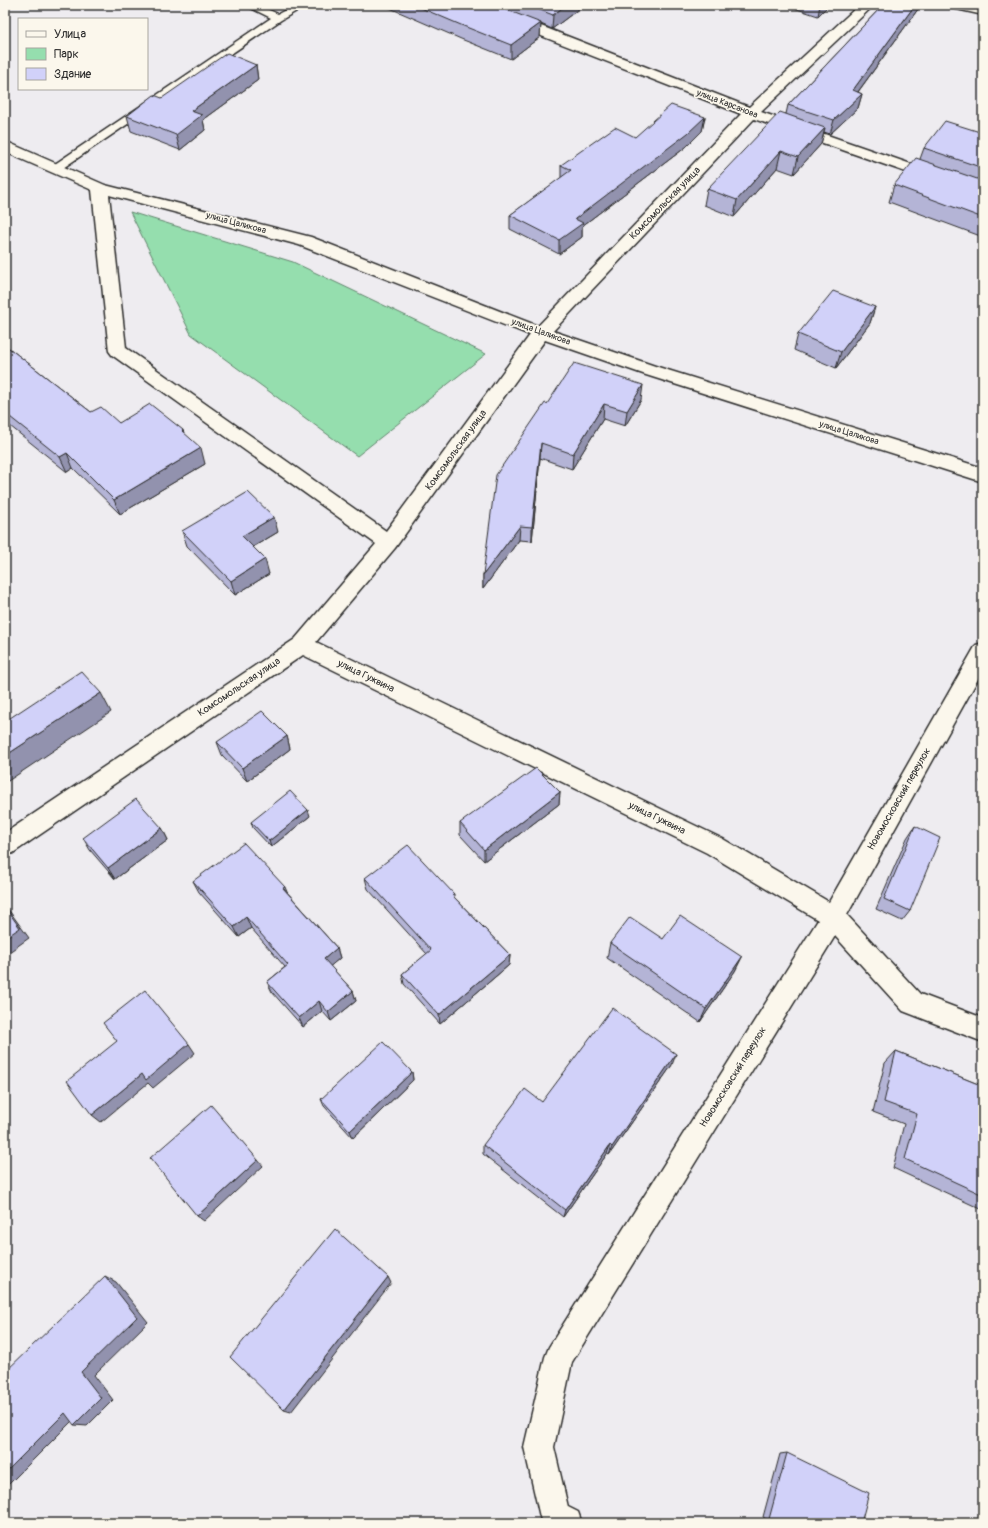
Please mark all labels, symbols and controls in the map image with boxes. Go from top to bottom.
legend [18,18,148,90]
text: Улица [54,27,86,42]
text: Парк [54,47,79,62]
text: Здание [54,67,91,82]
street label: улица Карсанова [694,87,759,121]
street label: Комсомольская улица [627,164,703,242]
street label: улица Цаликова [204,209,267,236]
street label: улица Цаликова [509,316,572,348]
street label: Комсомольская улица [423,407,489,493]
street label: улица Цаликова [817,418,880,447]
street label: Комсомольская улица [196,655,283,719]
street label: улица Гужвина [335,657,397,695]
street label: Новомосковский переулок [865,746,933,852]
street label: улица Гужвина [626,799,688,837]
street label: Новомосковский переулок [697,1025,769,1129]

